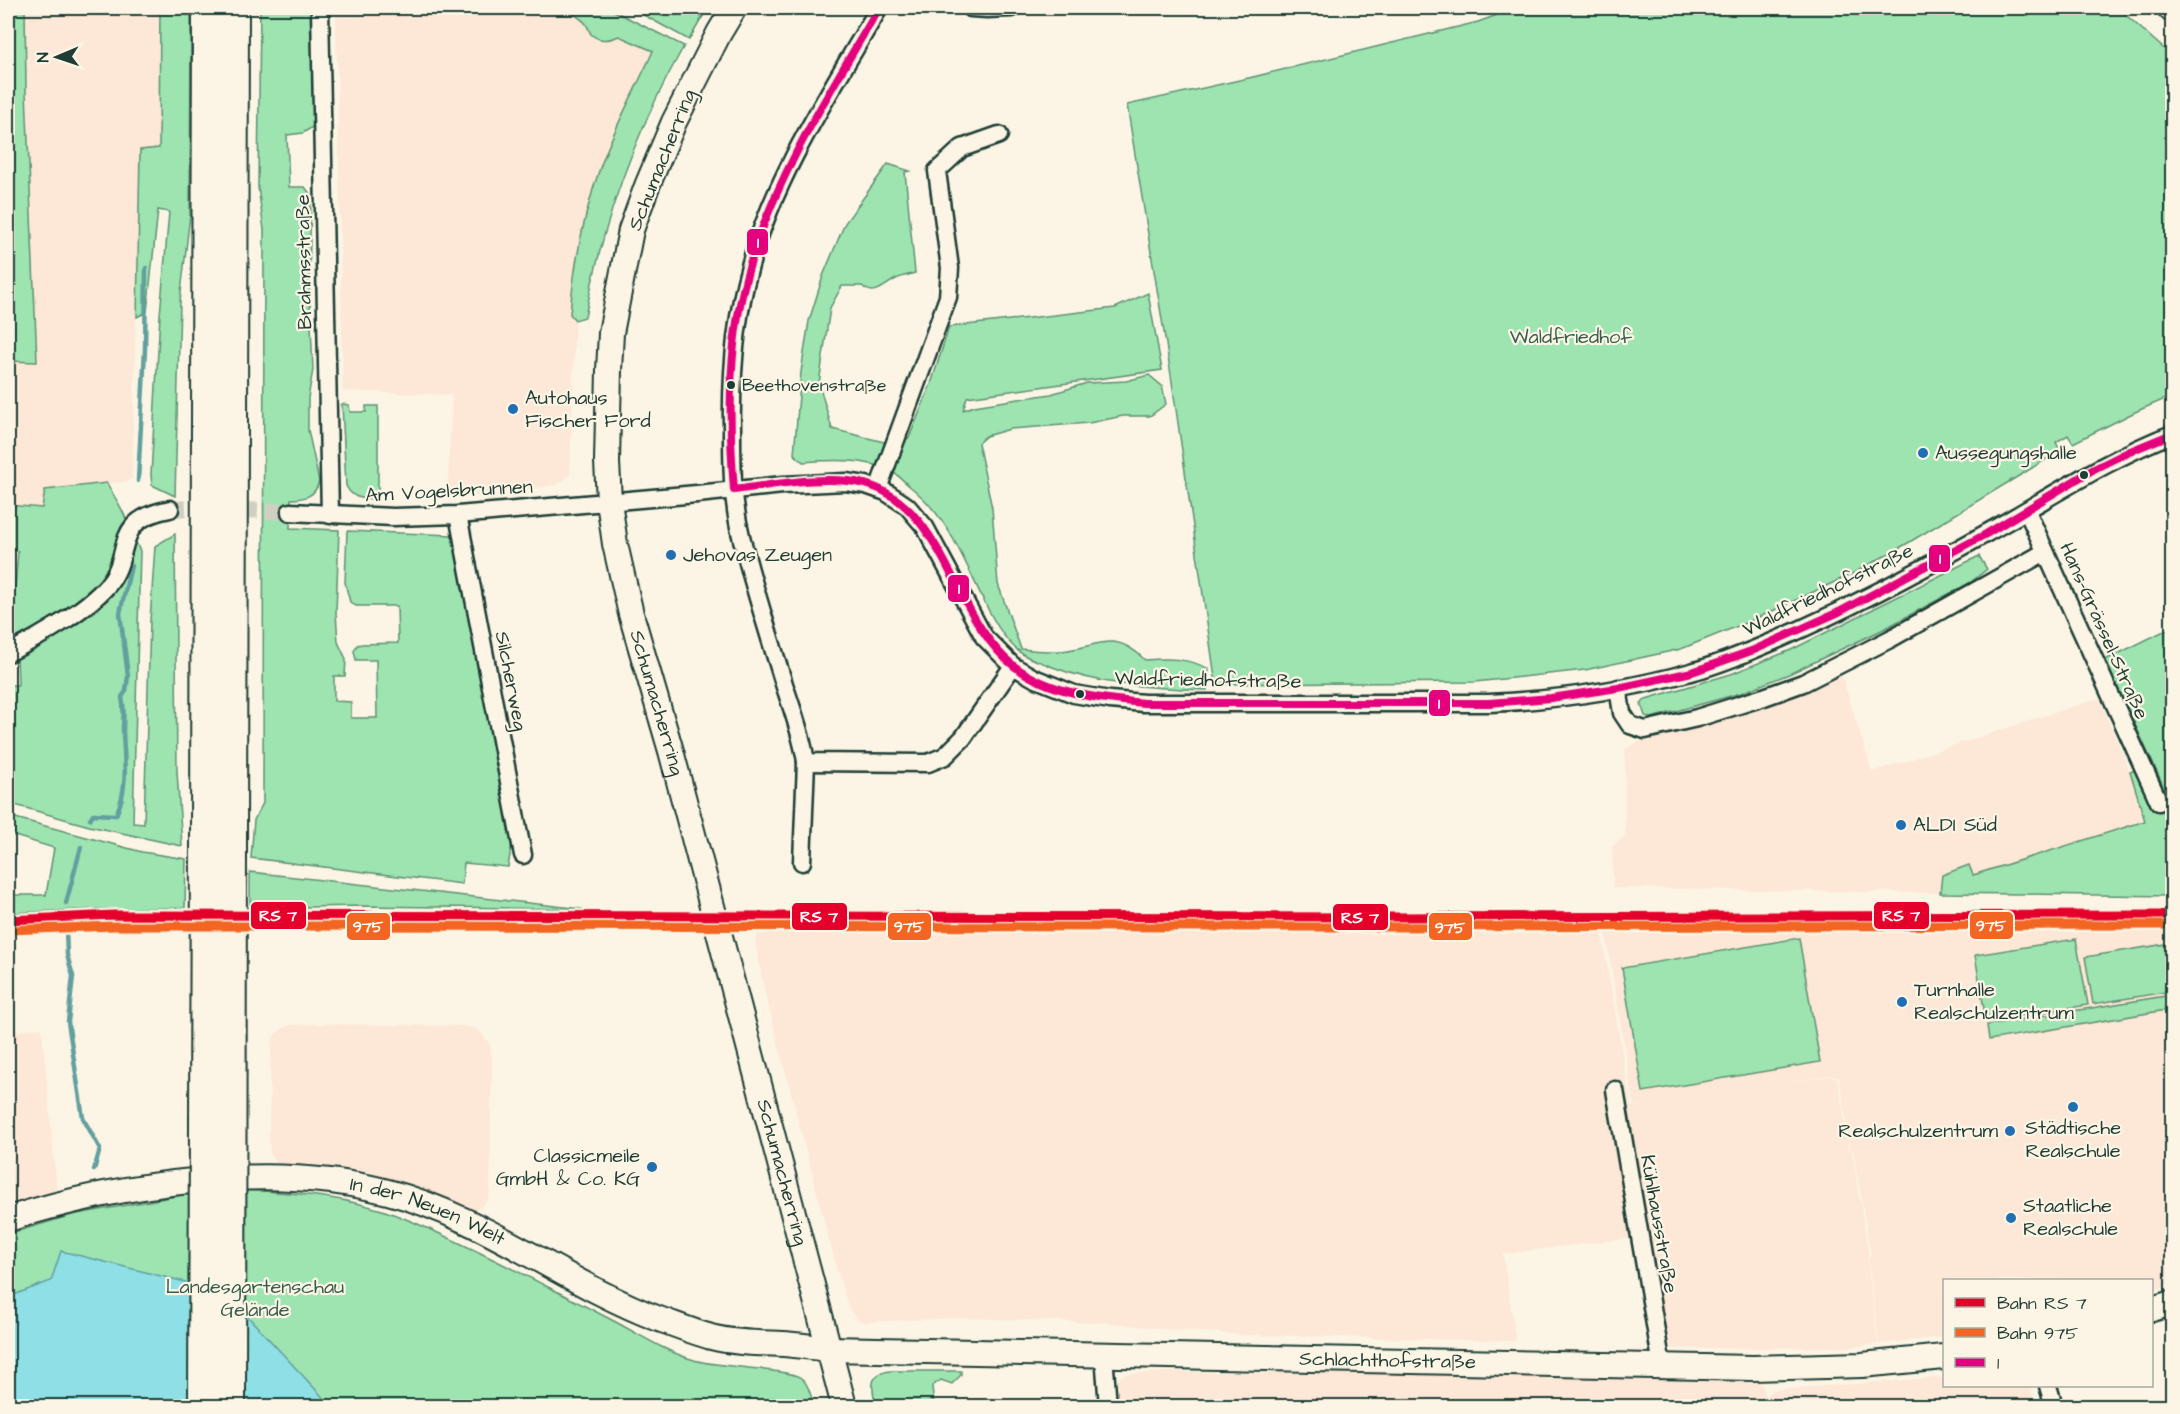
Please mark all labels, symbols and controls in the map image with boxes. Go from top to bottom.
north arrow [27,27,87,87]
text: N [32,52,54,63]
street label: Schumacherring [621,85,704,235]
street label: Brahmsstraße [289,194,319,330]
line badge: 1 [746,228,769,256]
text: 1 [757,232,760,254]
park label: Waldfriedhof [1510,323,1632,351]
place label: Beethovenstraße [742,373,887,398]
marker: Beethovenstraße [725,379,737,391]
place label: Autohaus Fischer Ford [525,384,651,435]
marker: Autohaus Fischer Ford [506,402,520,416]
place label: Aussegungshalle [1935,439,2077,468]
marker: Aussegungshalle [1916,446,1930,460]
unlabelled marker [2078,469,2090,481]
street label: Am Vogelsbrunnen [365,473,534,510]
street label: Waldfriedhofstraße [1738,536,1918,644]
street label: Hans-Grässel-Straße [2052,538,2156,724]
place label: Jehovas Zeugen [683,541,832,570]
line badge: 1 [1928,544,1951,573]
marker: Jehovas Zeugen [664,548,678,562]
text: 1 [1939,548,1942,570]
line badge: 1 [947,574,970,603]
text: 1 [958,578,961,600]
street label: Schumacherring [622,627,691,779]
street label: Silcherweg [487,629,534,733]
street label: Waldfriedhofstraße [1114,664,1302,696]
unlabelled marker [1074,688,1086,700]
line badge: 1 [1428,689,1451,717]
text: 1 [1438,693,1441,715]
place label: ALDI Süd [1913,811,1997,839]
marker: ALDI Süd [1894,818,1908,832]
line badge: RS 7 [250,901,307,930]
line badge: RS 7 [1873,901,1930,930]
line badge: RS 7 [791,902,848,931]
line badge: RS 7 [1332,903,1389,931]
text: RS 7 [259,905,297,927]
text: RS 7 [1882,905,1920,927]
text: RS 7 [800,906,838,928]
text: RS 7 [1341,907,1379,929]
line badge: 975 [1969,911,2014,940]
line badge: 975 [346,912,391,941]
line badge: 975 [887,912,932,941]
line badge: 975 [1428,912,1473,941]
text: 975 [1976,915,2007,937]
text: 975 [353,916,384,938]
text: 975 [894,916,925,938]
text: 975 [1435,917,1466,939]
place label: Turnhalle Realschulzentrum [1914,976,2074,1027]
marker: Turnhalle Realschulzentrum [1895,995,1909,1009]
street label: Schumacherring [750,1096,815,1249]
marker: Städtische Realschule [2066,1100,2080,1114]
place label: Städtische Realschule [2025,1114,2121,1165]
place label: Realschulzentrum [1838,1117,1998,1145]
marker: Realschulzentrum [2003,1124,2017,1138]
place label: Classicmeile GmbH & Co. KG [496,1142,640,1193]
street label: Kühlhausstraße [1633,1153,1685,1296]
marker: Classicmeile GmbH & Co. KG [645,1160,659,1174]
street label: In der Neuen Welt [348,1170,510,1253]
place label: Staatliche Realschule [2023,1192,2118,1243]
marker: Staatliche Realschule [2004,1211,2018,1225]
park label: Landesgartenschau Gelände [166,1273,344,1324]
legend [1943,1279,2153,1387]
text: Bahn RS 7 [1997,1291,2087,1316]
text: Bahn 975 [1997,1321,2078,1346]
street label: Schlachthofstraße [1299,1345,1476,1376]
text: 1 [1997,1351,1999,1376]

